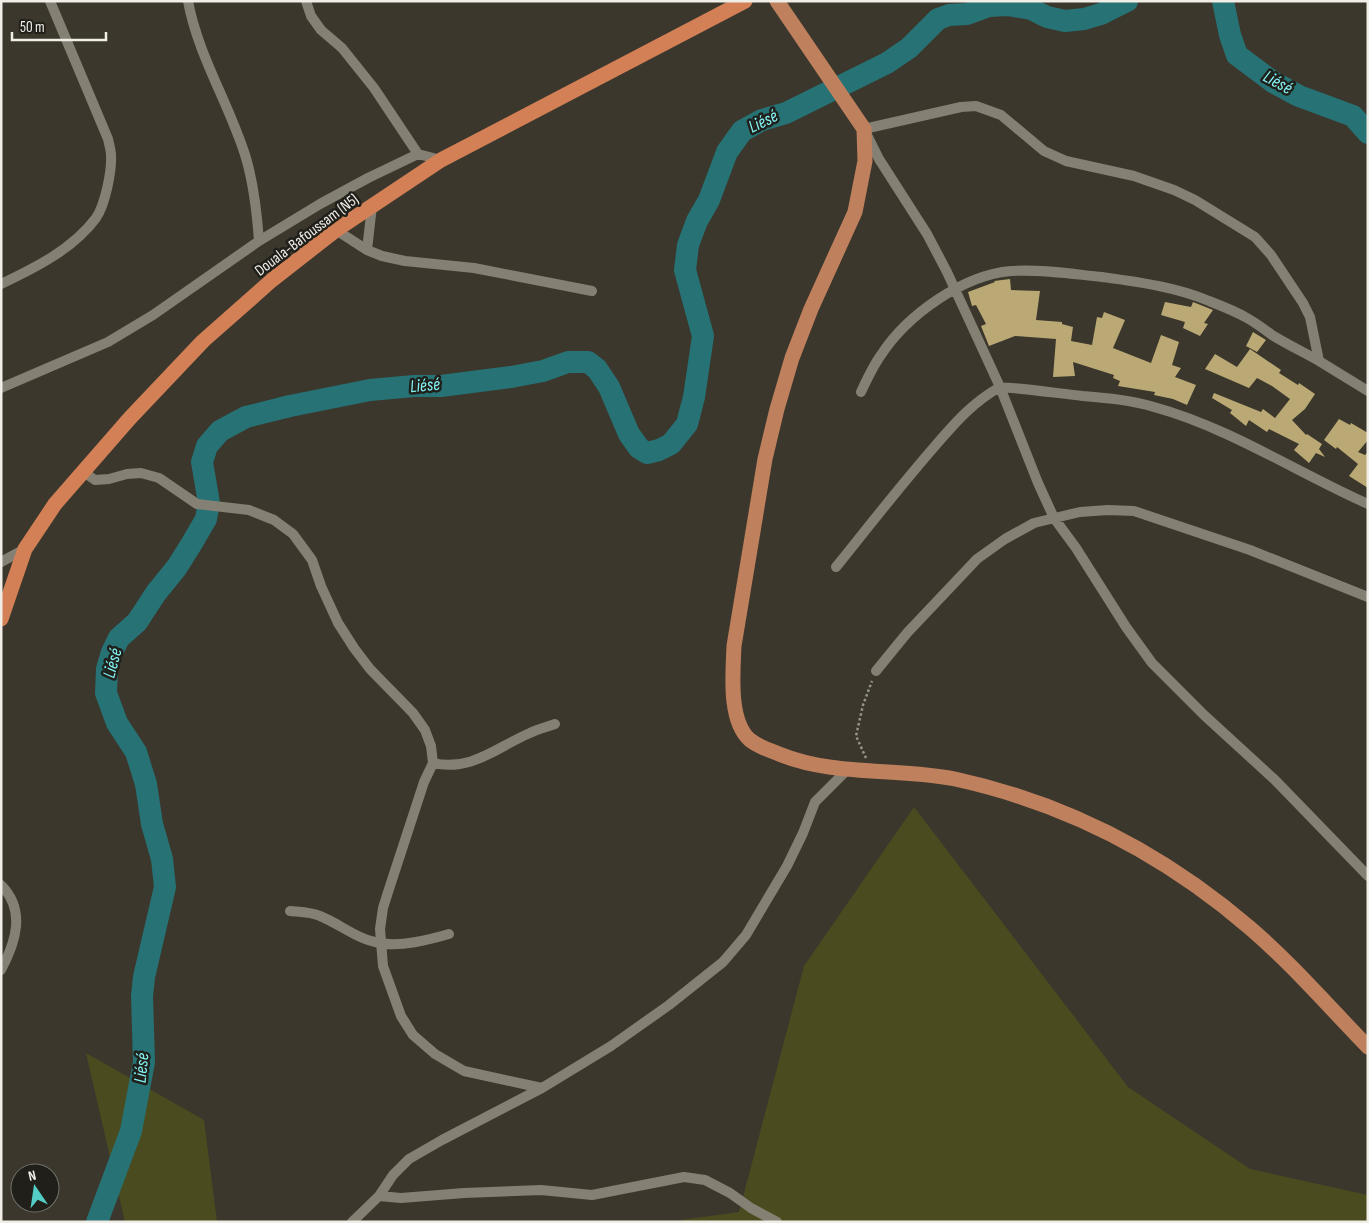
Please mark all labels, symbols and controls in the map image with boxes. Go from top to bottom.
scale bar [12,10,106,42]
text: 50 m [20,18,45,37]
water label: Liésé [1259,66,1296,99]
water label: Liésé [745,105,781,137]
street label: Douala-Bafoussam (N5) [251,190,363,280]
water label: Liésé [409,374,441,397]
water label: Liésé [98,646,127,680]
water label: Liésé [129,1052,154,1084]
north arrow [10,1163,60,1213]
text: N [27,1167,38,1185]

